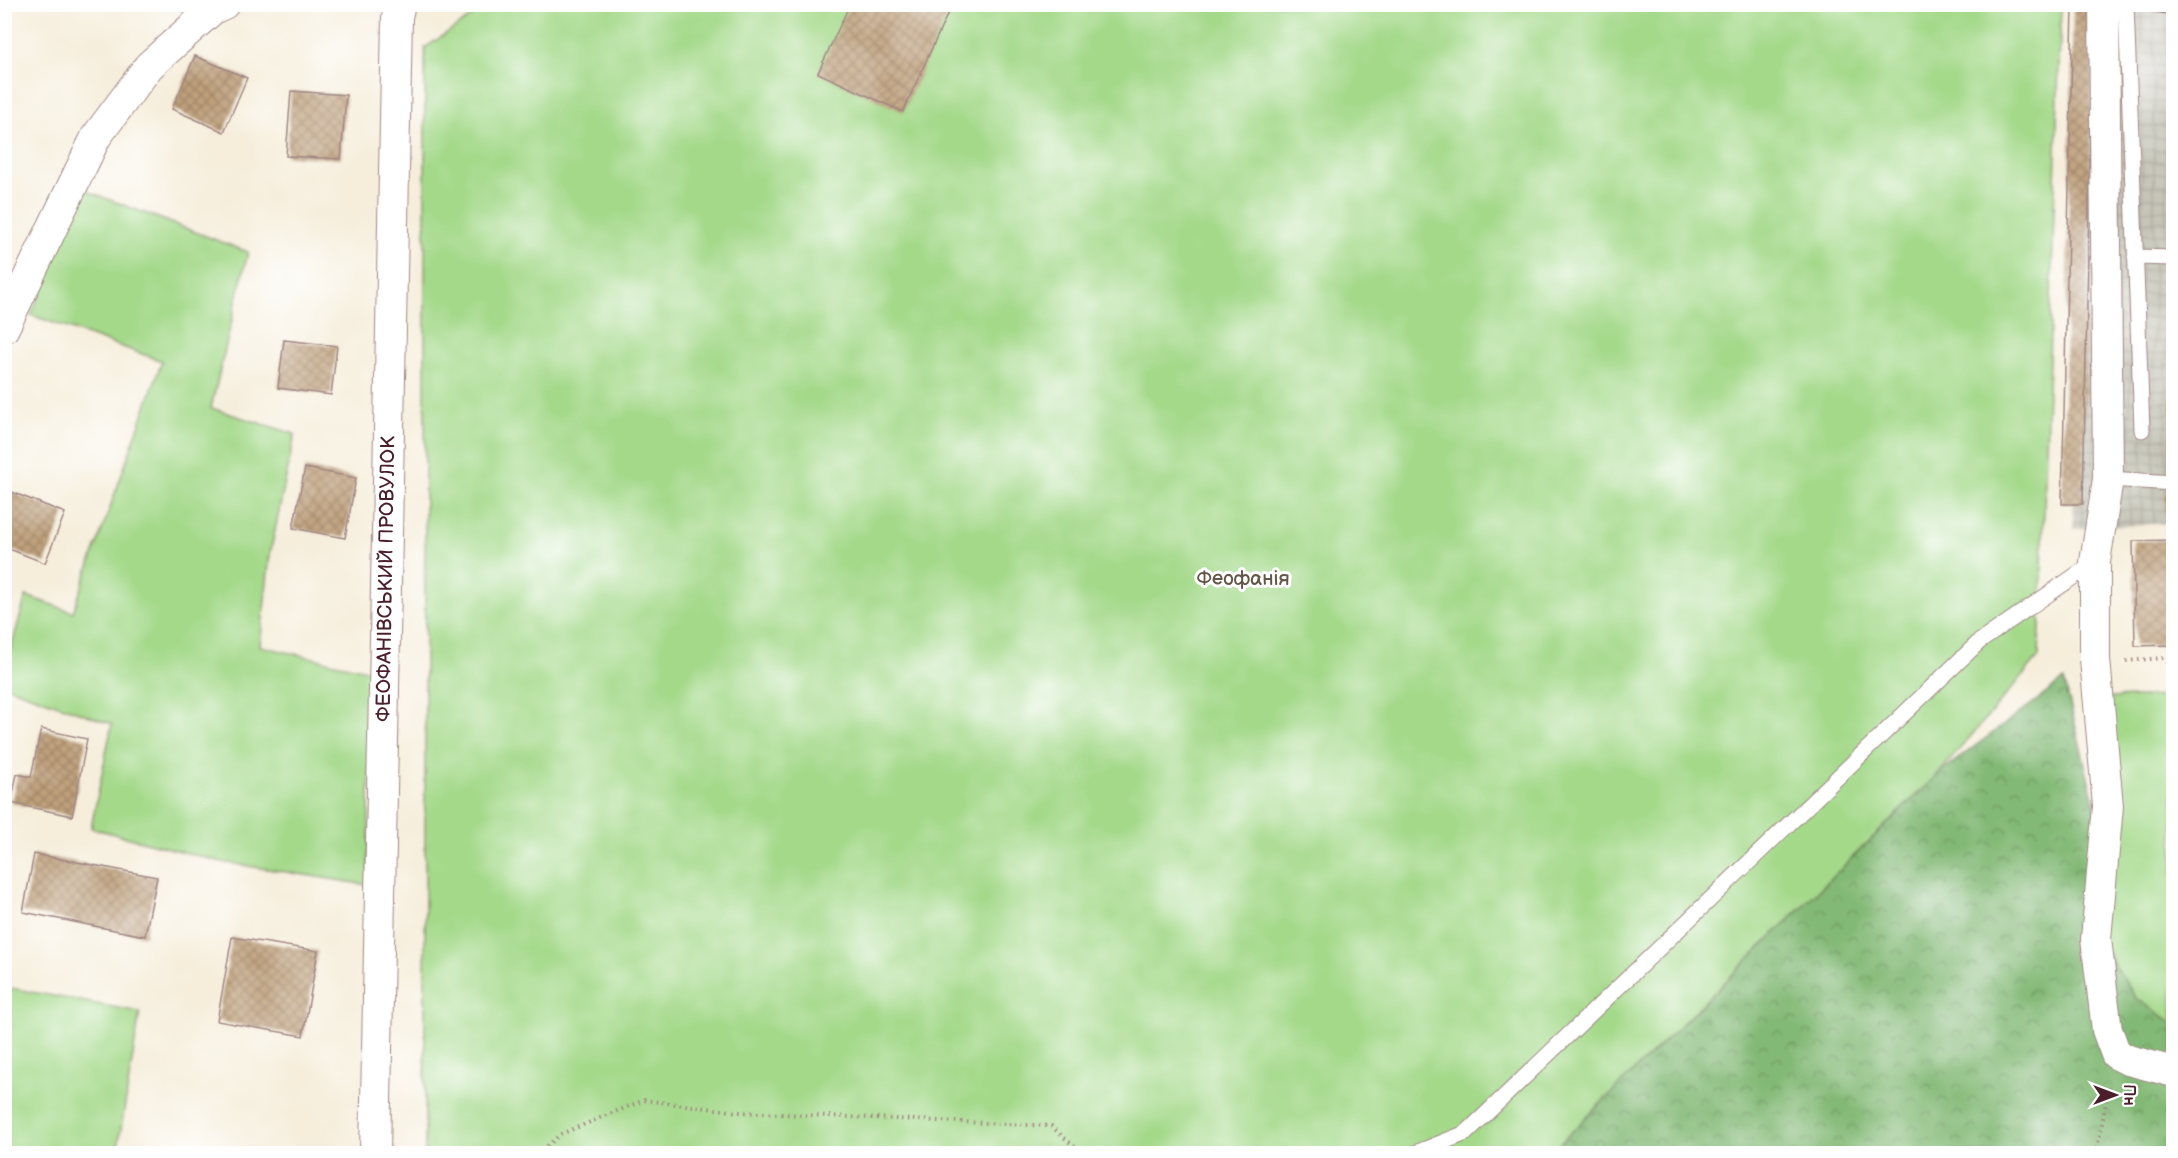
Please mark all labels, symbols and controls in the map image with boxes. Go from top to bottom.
street label: ФЕОФАНІВСЬКИЙ ПРОВУЛОК [372,436,400,722]
park label: Феофанія [1197,567,1289,591]
north arrow [2085,1065,2145,1125]
text: Пн [2119,1084,2138,1106]

